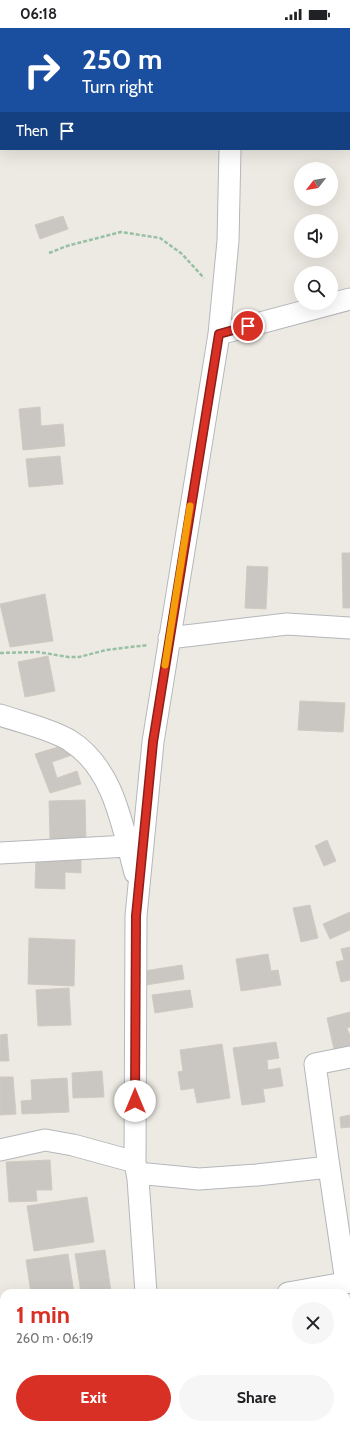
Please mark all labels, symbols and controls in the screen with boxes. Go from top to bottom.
text: 06:18 [20,5,57,23]
text: 250 m [82,42,162,76]
icon: right [16,44,68,96]
text: Turn right [82,76,153,98]
icon: arrive [56,120,78,142]
text: Then [16,122,48,140]
north arrow [294,162,338,206]
map controls [294,162,338,310]
button: sound [294,214,338,258]
button: search [294,266,338,310]
pin [231,309,265,343]
icon: arrive [237,315,259,337]
position arrow [114,1080,156,1122]
text: 1 min [16,1300,70,1329]
button: close [292,1302,334,1344]
text: 260 m · 06:19 [16,1330,93,1346]
button: Exit [16,1375,171,1421]
button: Share [179,1375,334,1421]

